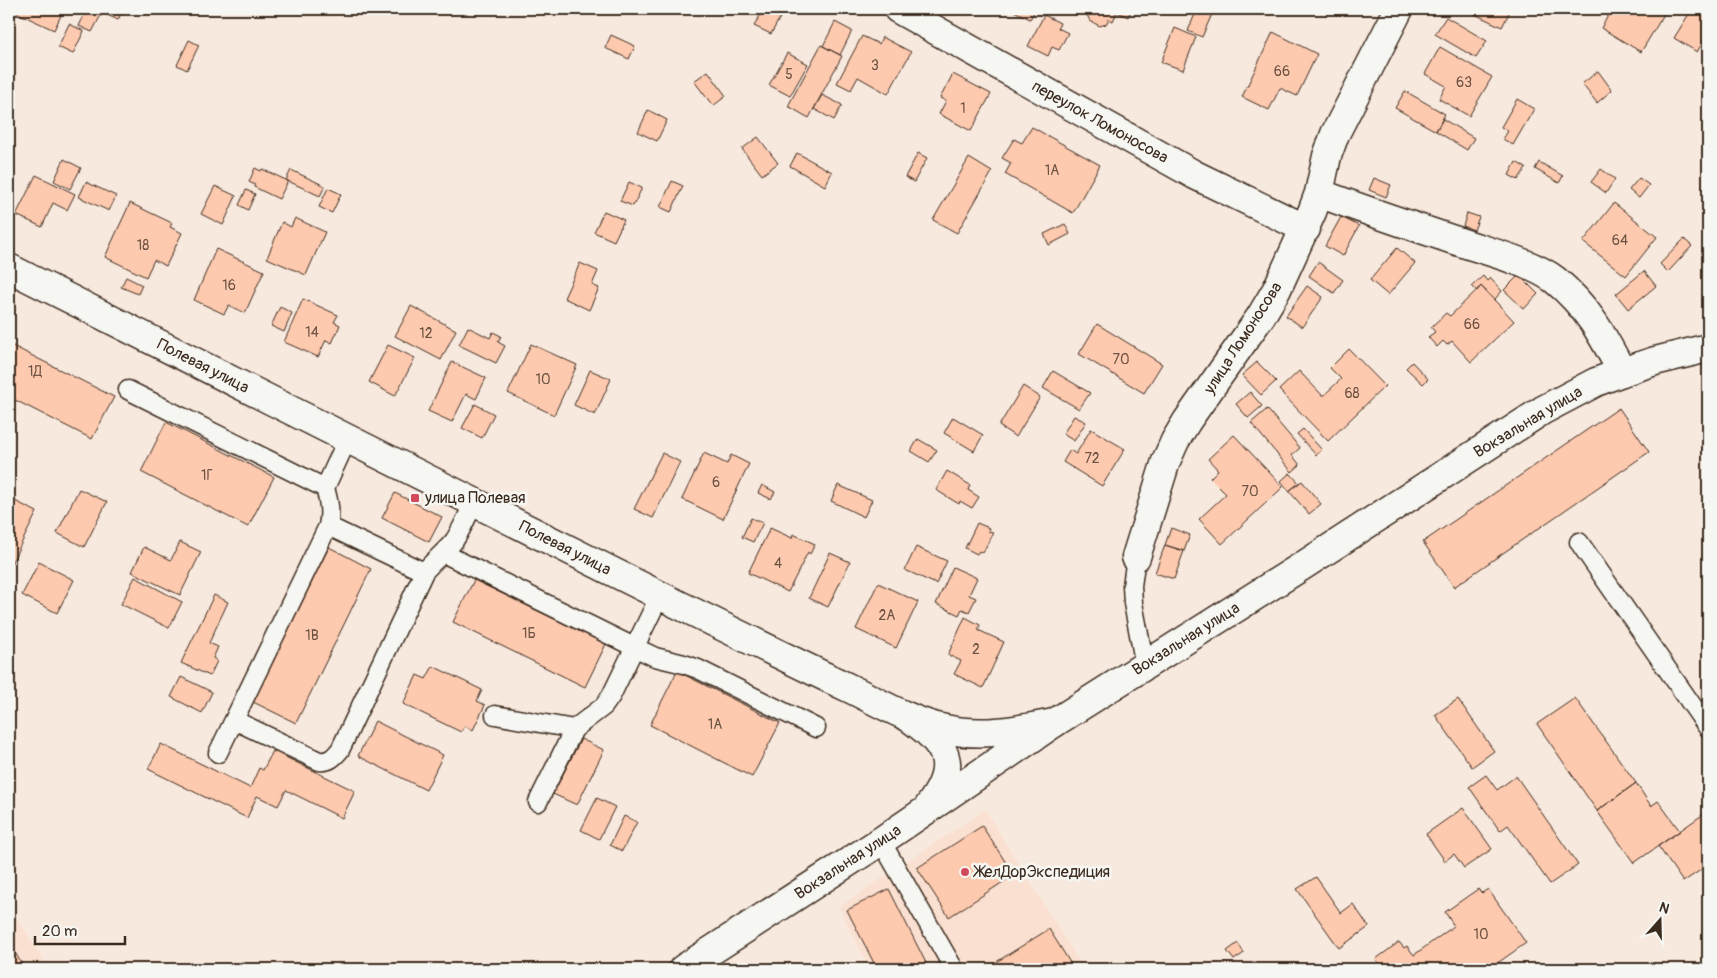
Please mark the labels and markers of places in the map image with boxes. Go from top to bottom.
place label: улица Полевая [424,488,526,508]
marker: улица Полевая [409,492,421,504]
place label: ЖелДорЭкспедиция [972,862,1110,882]
marker: ЖелДорЭкспедиция [959,866,971,878]

